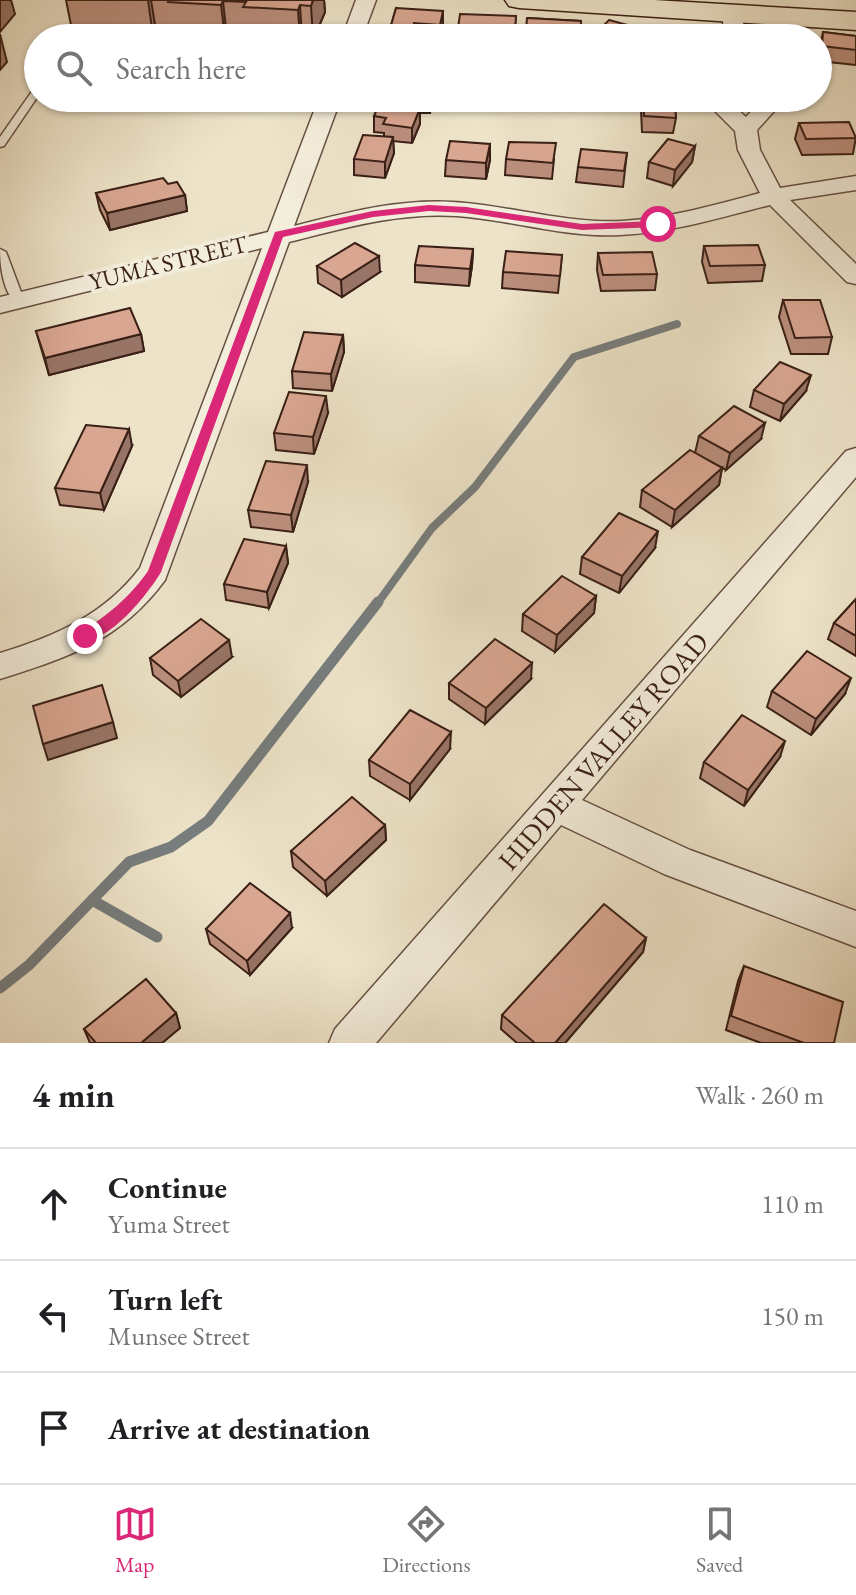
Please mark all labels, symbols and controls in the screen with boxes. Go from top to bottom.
search box [24,24,832,112]
icon: search [52,46,96,90]
text: Search here [116,49,246,88]
route start [640,206,676,242]
street label: YUMA STREET [85,228,251,297]
route end [67,618,103,654]
street label: HIDDEN VALLEY ROAD [490,625,716,877]
text: 4 min [32,1073,115,1117]
text: Walk · 260 m [696,1078,824,1112]
text: Continue [108,1168,227,1207]
icon: ahead [32,1182,76,1226]
text: 110 m [761,1187,824,1221]
text: Yuma Street [108,1207,230,1241]
text: Turn left [108,1280,222,1319]
icon: left [32,1294,76,1338]
text: 150 m [761,1299,824,1333]
text: Munsee Street [108,1319,250,1353]
icon: arrive [32,1406,76,1450]
text: Arrive at destination [108,1409,370,1448]
tab: Map [113,1502,157,1579]
tab: Directions [382,1502,471,1579]
tab: Saved [696,1502,743,1579]

